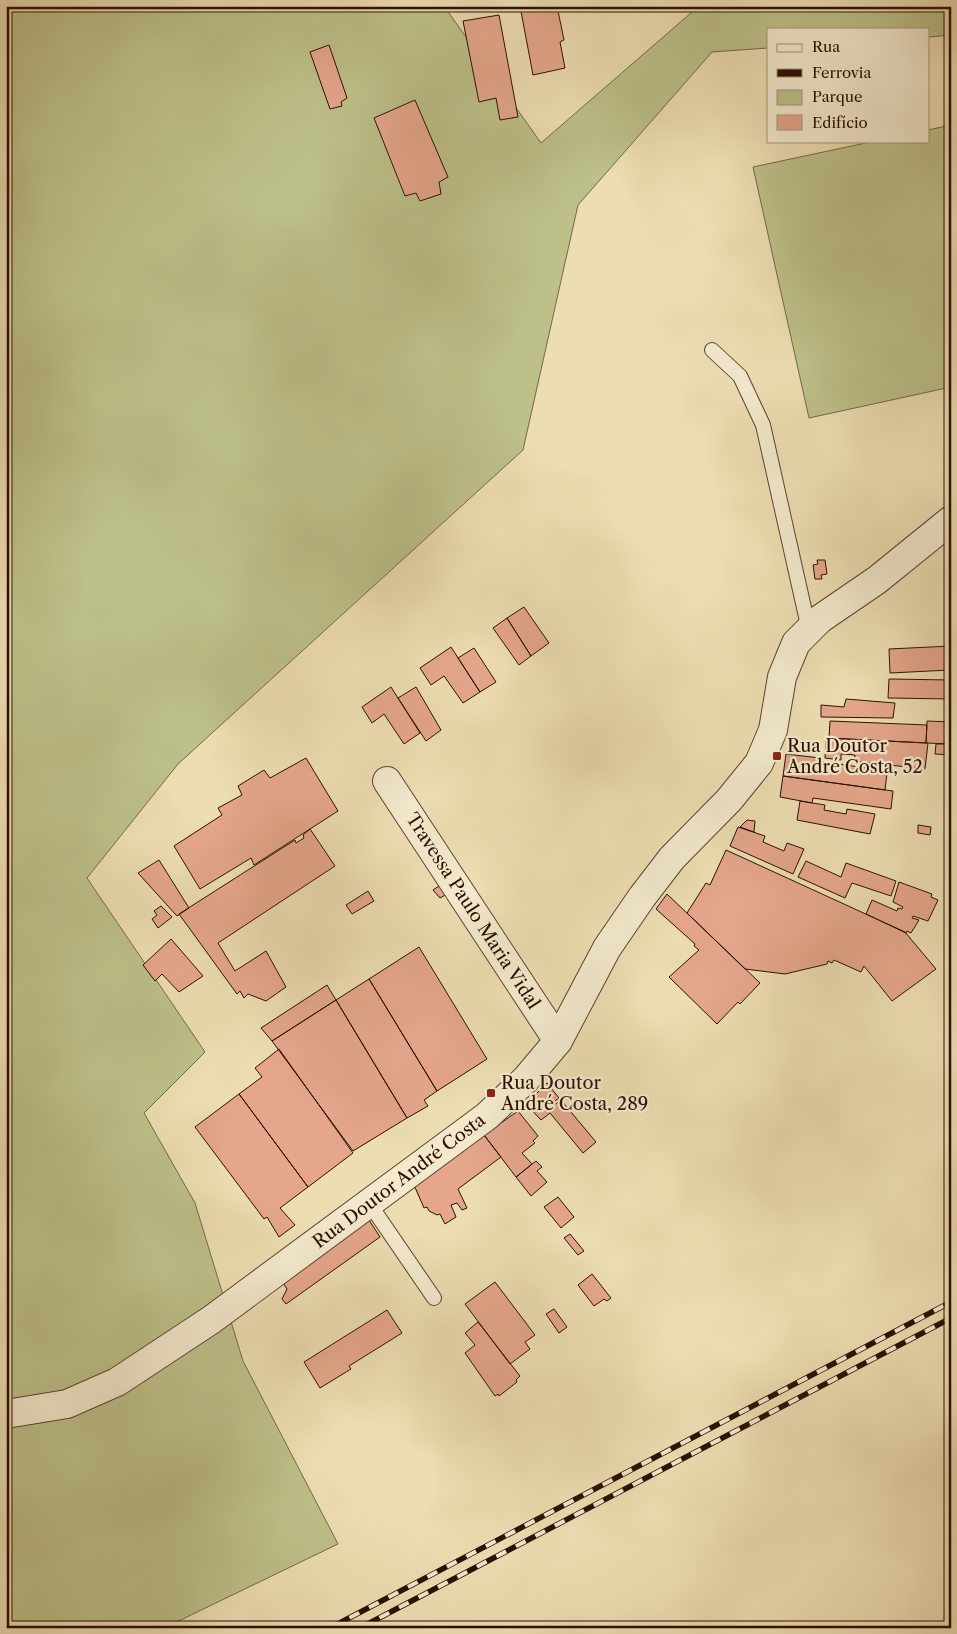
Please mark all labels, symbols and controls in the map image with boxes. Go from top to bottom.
legend [767,28,930,142]
text: Rua [812,37,840,56]
text: Ferrovia [812,63,871,82]
text: Parque [812,87,862,106]
text: Edifício [812,113,868,132]
place label: Rua Doutor André Costa, 52 [786,735,923,778]
marker: Rua Doutor André Costa, 52 [771,750,783,762]
street label: Travessa Paulo Maria Vidal [401,809,545,1013]
place label: Rua Doutor André Costa, 289 [500,1072,648,1115]
marker: Rua Doutor André Costa, 289 [485,1087,497,1099]
street label: Rua Doutor André Costa [309,1109,490,1253]

